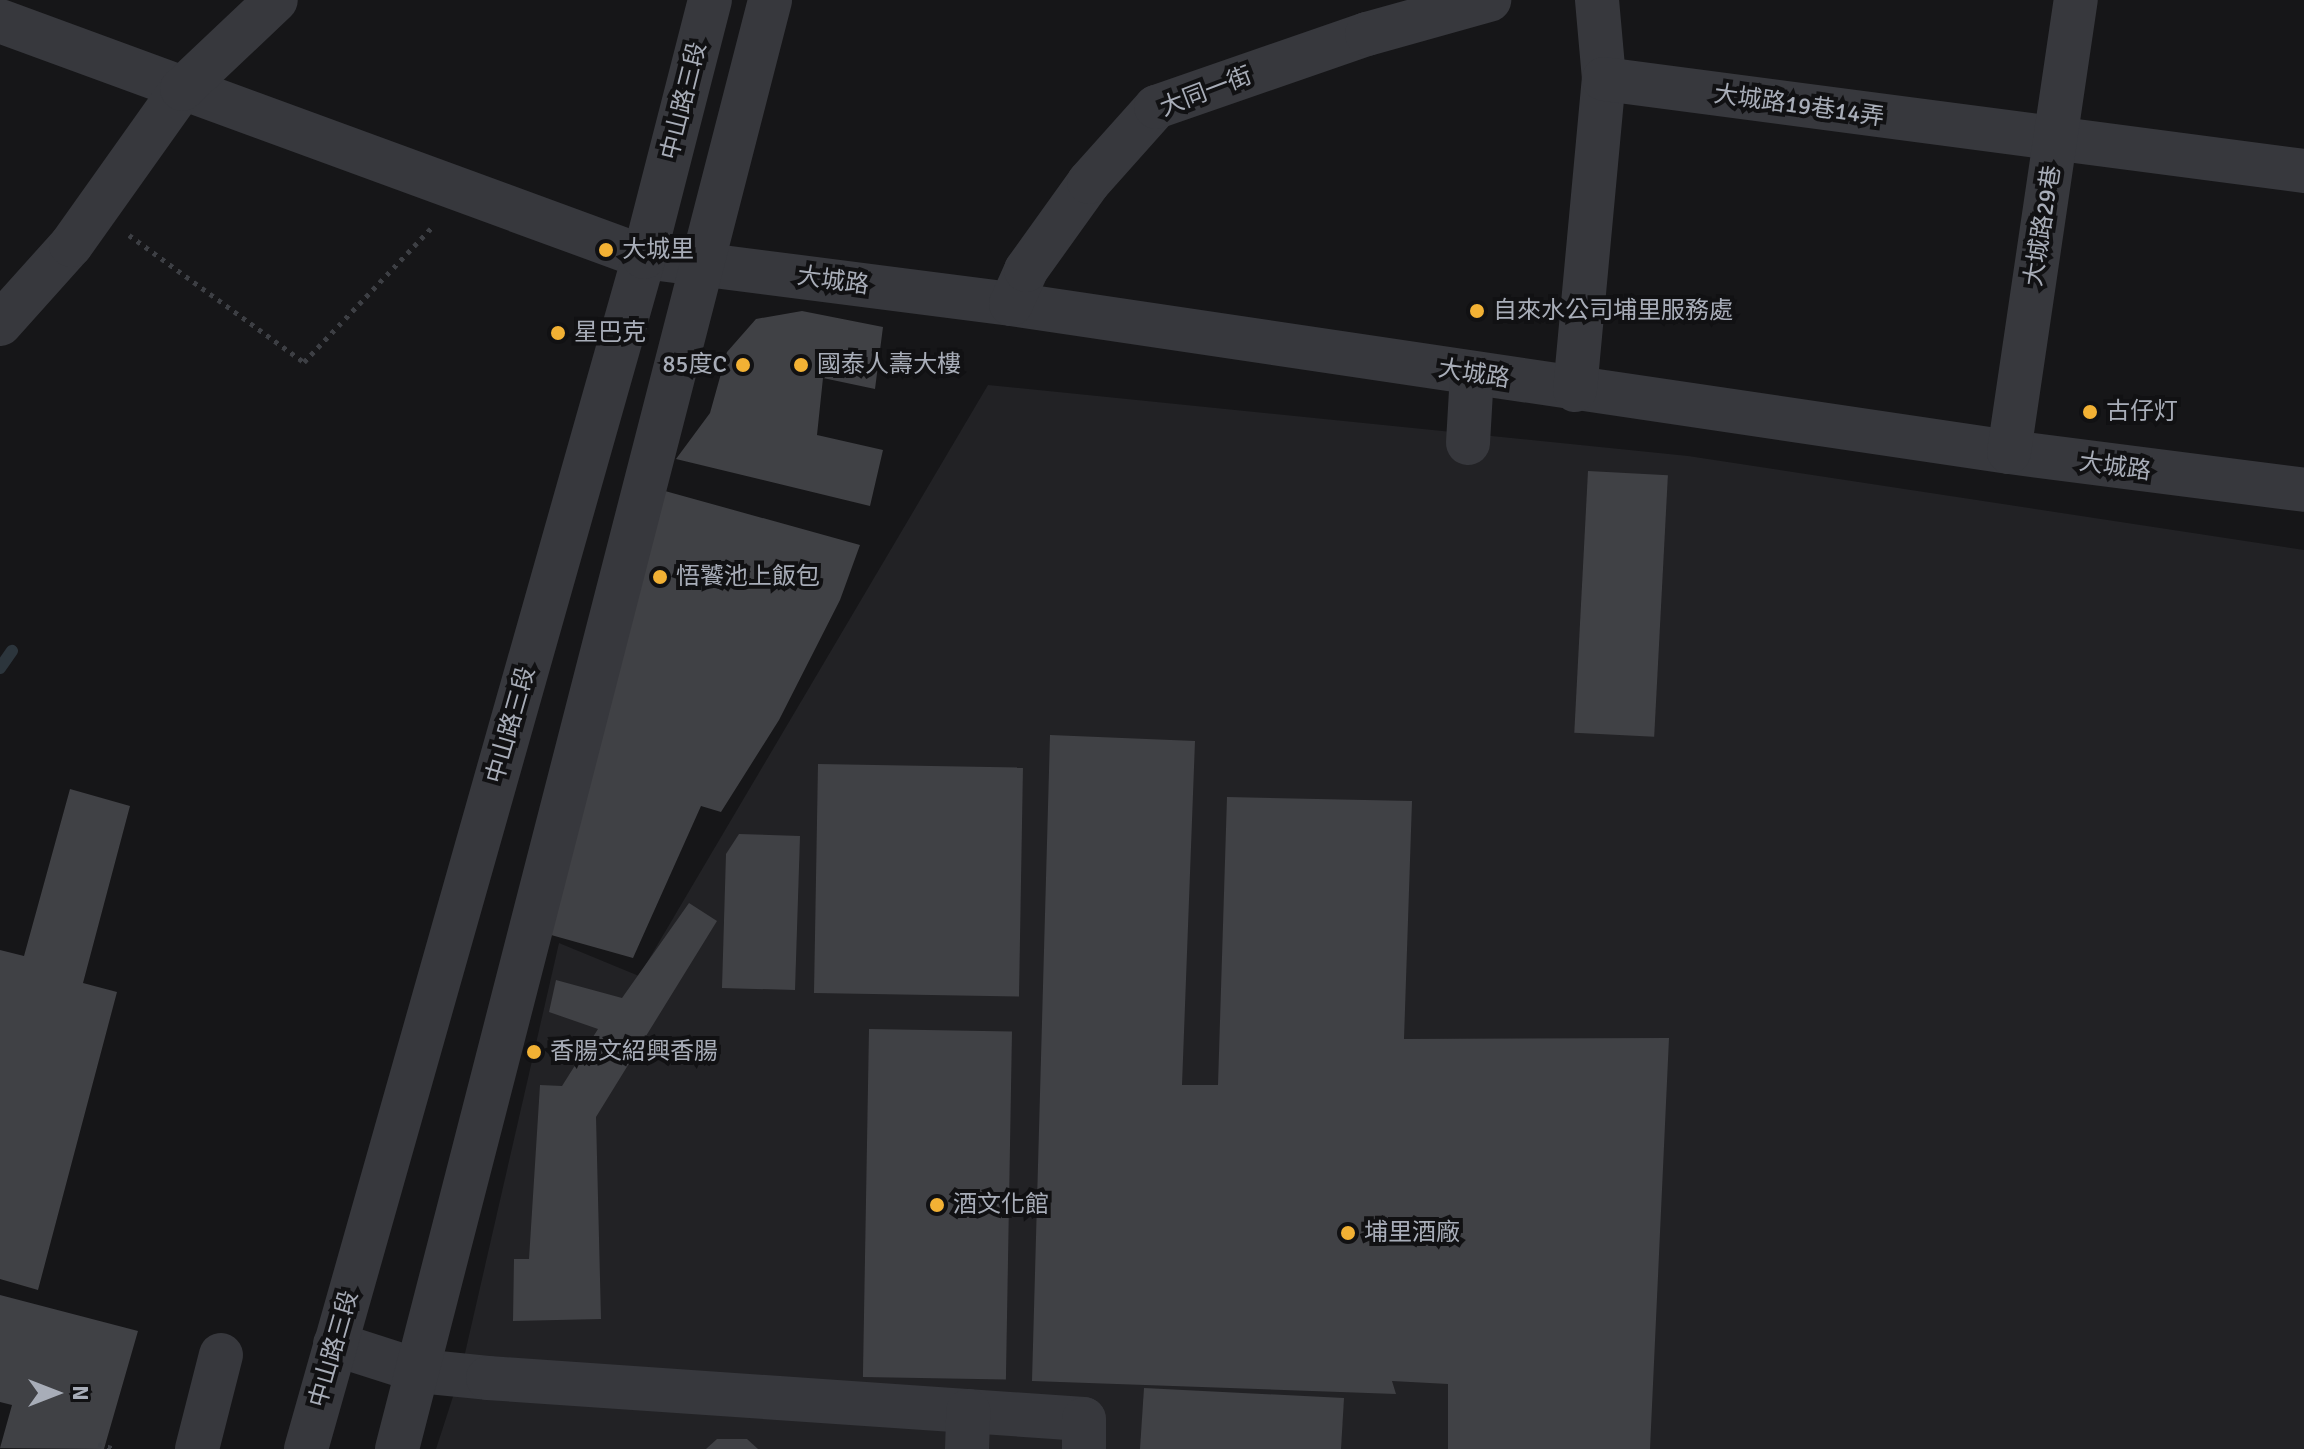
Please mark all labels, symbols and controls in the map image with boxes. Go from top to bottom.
street label: 中山路三段 [656,39,712,163]
street label: 大同一街 [1156,61,1256,123]
street label: 大城路19巷14弄 [1712,80,1886,132]
street label: 大城路29巷 [2019,164,2067,288]
place label: 大城里 [622,236,694,264]
marker: 大城里 [597,241,615,259]
street label: 大城路 [795,262,871,300]
place label: 自來水公司埔里服務處 [1493,297,1733,325]
marker: 自來水公司埔里服務處 [1468,302,1486,320]
place label: 星巴克 [574,319,646,347]
marker: 星巴克 [549,324,567,342]
place label: 85度C [663,351,727,379]
place label: 國泰人壽大樓 [817,351,961,379]
street label: 大城路 [1436,354,1512,394]
marker: 85度C [734,356,752,374]
marker: 國泰人壽大樓 [792,356,810,374]
place label: 古仔灯 [2106,398,2178,426]
marker: 古仔灯 [2081,403,2099,421]
street label: 大城路 [2077,448,2153,486]
place label: 悟饕池上飯包 [676,563,820,591]
marker: 悟饕池上飯包 [651,568,669,586]
street label: 中山路三段 [481,663,541,787]
place label: 香腸文紹興香腸 [550,1038,718,1066]
marker: 香腸文紹興香腸 [525,1043,543,1061]
place label: 酒文化館 [953,1191,1049,1219]
marker: 酒文化館 [928,1196,946,1214]
place label: 埔里酒廠 [1364,1219,1460,1247]
marker: 埔里酒廠 [1339,1224,1357,1242]
street label: 中山路三段 [304,1287,364,1411]
north arrow [16,1353,96,1433]
text: N [67,1385,94,1401]

